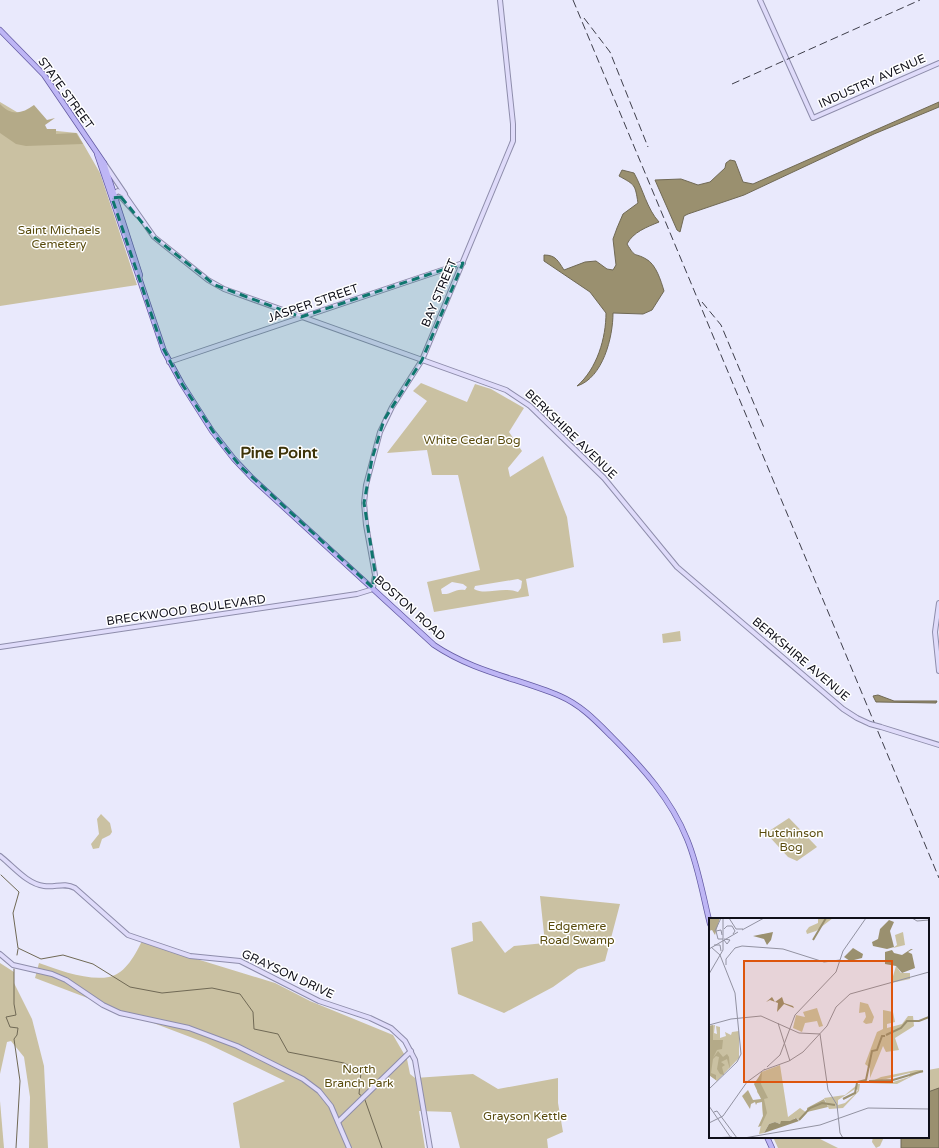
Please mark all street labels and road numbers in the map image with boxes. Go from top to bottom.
street label: INDUSTRY AVENUE [816,51,928,111]
street label: STATE STREET [35,54,97,132]
street label: BAY STREET [418,256,460,329]
street label: JASPER STREET [266,281,361,325]
street label: BERKSHIRE AVENUE [522,386,620,482]
street label: BOSTON ROAD [372,572,448,644]
street label: BRECKWOOD BOULEVARD [106,592,266,628]
street label: BERKSHIRE AVENUE [750,614,853,704]
street label: GRAYSON DRIVE [240,946,337,1002]

